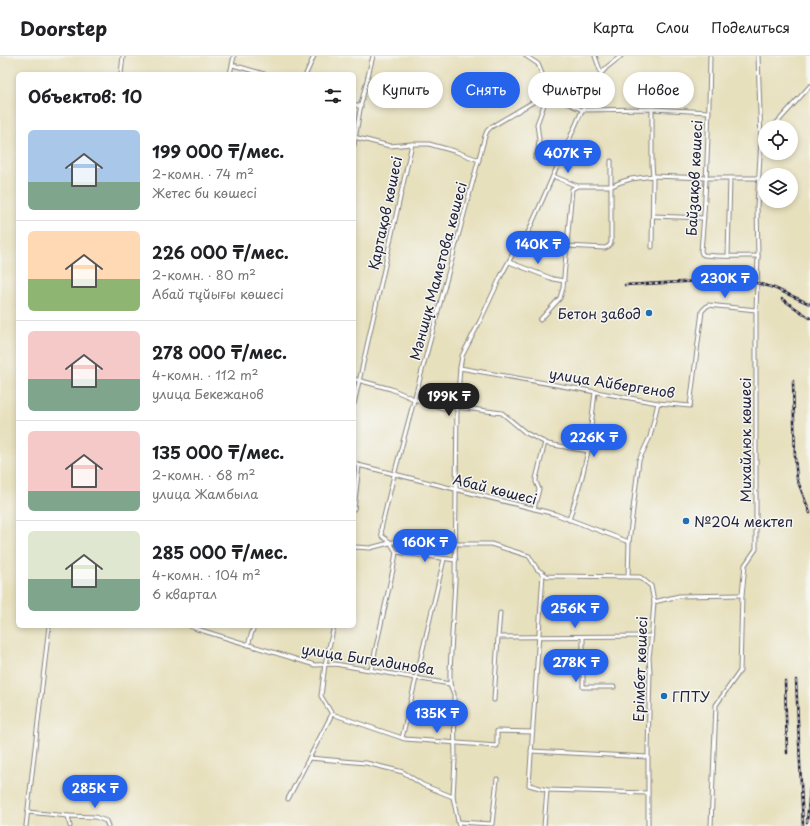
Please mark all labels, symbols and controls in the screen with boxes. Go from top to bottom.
text: Doorstep [20,14,107,42]
text: Карта [593,17,634,38]
text: Слои [656,17,689,38]
text: Поделиться [711,17,790,38]
chip: Купить [368,72,443,108]
chip: Снять [451,72,520,108]
chip: Фильтры [528,72,615,108]
chip: Новое [623,72,694,108]
text: Объектов: 10 [28,83,142,109]
icon: filters [322,85,344,107]
street label: Байзақов көшесі [680,119,708,237]
map controls [758,120,798,208]
button: locate [758,120,798,160]
text: 199 000 ₸/мес. [152,138,284,164]
pin: 407K ₸ [535,140,601,174]
text: 407K ₸ [544,143,592,162]
icon: home [60,146,108,194]
street label: Қартақов көшесі [363,154,407,272]
text: 2-комн. · 74 m² [152,164,254,183]
button: layers [758,168,798,208]
street label: Мәншүк Маметова көшесі [404,179,472,363]
text: Жетес би көшесі [152,183,257,202]
pin: 140K ₸ [505,231,571,265]
text: 140K ₸ [515,234,561,253]
text: 226 000 ₸/мес. [152,239,289,265]
icon: home [60,247,108,295]
text: 2-комн. · 80 m² [152,265,256,284]
pin: 230K ₸ [692,265,758,299]
text: 230K ₸ [700,268,750,287]
text: Абай тұйығы көшесі [152,284,284,303]
place label: Бетон завод [558,303,641,324]
marker: Бетон завод [644,308,654,318]
text: 278 000 ₸/мес. [152,339,287,365]
icon: home [60,347,108,395]
street label: улица Айбергенов [548,363,676,403]
text: 4-комн. · 112 m² [152,365,259,384]
street label: Михайлюк көшесі [735,378,756,502]
pin: 199K ₸ [416,383,482,417]
text: улица Бекежанов [152,384,264,403]
text: 199K ₸ [427,386,471,405]
pin: 226K ₸ [561,424,627,458]
text: 226K ₸ [570,427,618,446]
text: 135 000 ₸/мес. [152,439,284,465]
icon: home [60,447,108,495]
text: 2-комн. · 68 m² [152,465,256,484]
street label: Абай көшесі [451,468,539,510]
text: улица Жамбыла [152,484,258,503]
place label: №204 мектеп [694,511,793,532]
marker: №204 мектеп [681,516,691,526]
pin: 160K ₸ [392,529,458,563]
text: 160K ₸ [402,532,448,551]
text: 285 000 ₸/мес. [152,539,288,565]
icon: home [60,547,108,595]
text: 4-комн. · 104 m² [152,565,261,584]
text: 6 квартал [152,584,217,603]
pin: 256K ₸ [542,595,608,629]
text: 256K ₸ [551,598,599,617]
street label: Ерімбет көшесі [628,616,652,722]
street label: улица Бигелдинова [300,638,436,680]
pin: 278K ₸ [543,649,609,683]
text: 278K ₸ [552,652,600,671]
place label: ГПТУ [672,686,710,707]
marker: ГПТУ [659,691,669,701]
pin: 135K ₸ [404,700,470,734]
text: 135K ₸ [415,703,459,722]
pin: 285K ₸ [62,775,128,809]
text: 285K ₸ [71,778,119,797]

